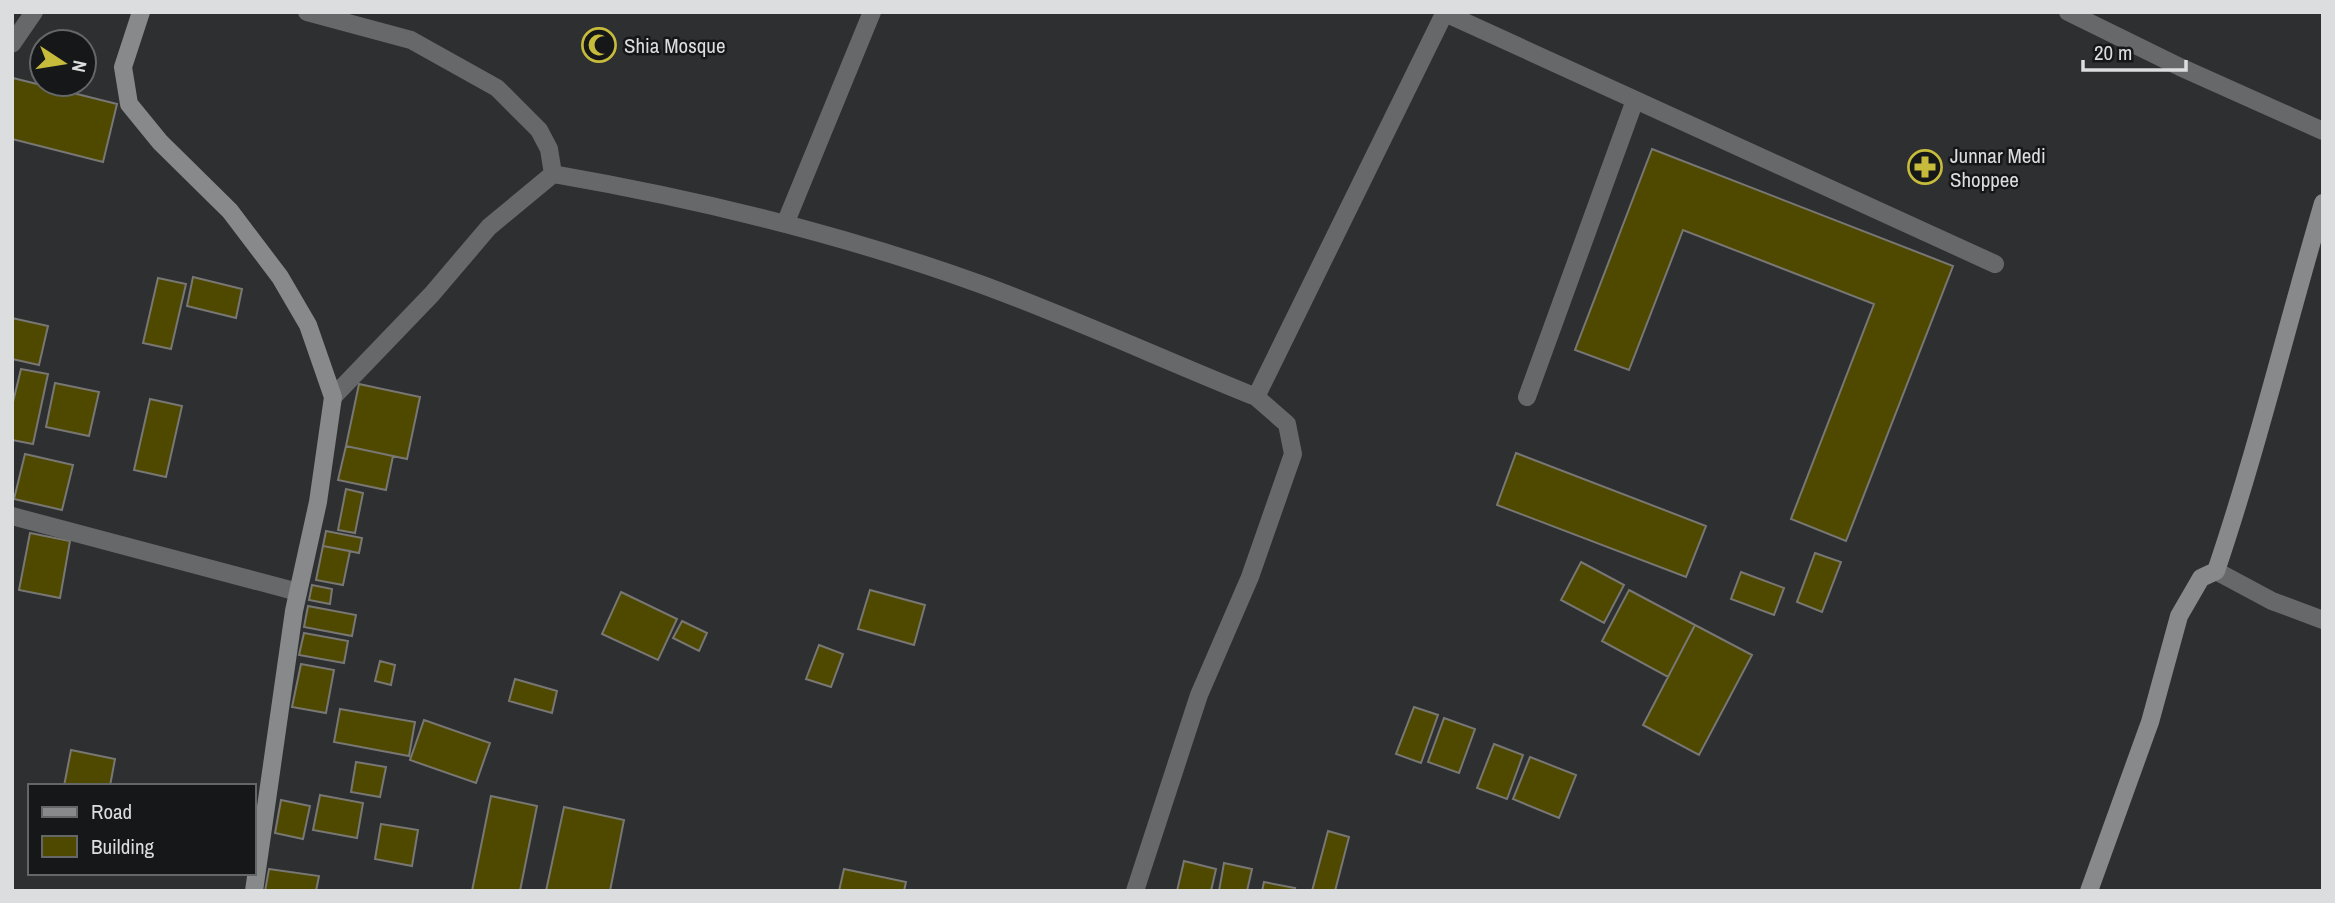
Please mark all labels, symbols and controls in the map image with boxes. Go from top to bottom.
mosque icon: Shia Mosque [580,26,618,64]
north arrow [28,28,98,98]
scale bar [2083,28,2186,72]
place label: Shia Mosque [624,31,725,60]
text: 20 m [2094,38,2132,67]
text: N [66,58,94,75]
place label: Junnar Medi Shoppee [1950,141,2046,194]
pharmacy icon: Junnar Medi Shoppee [1906,148,1944,186]
legend [28,784,256,875]
text: Road [91,797,132,826]
text: Building [91,832,155,861]

